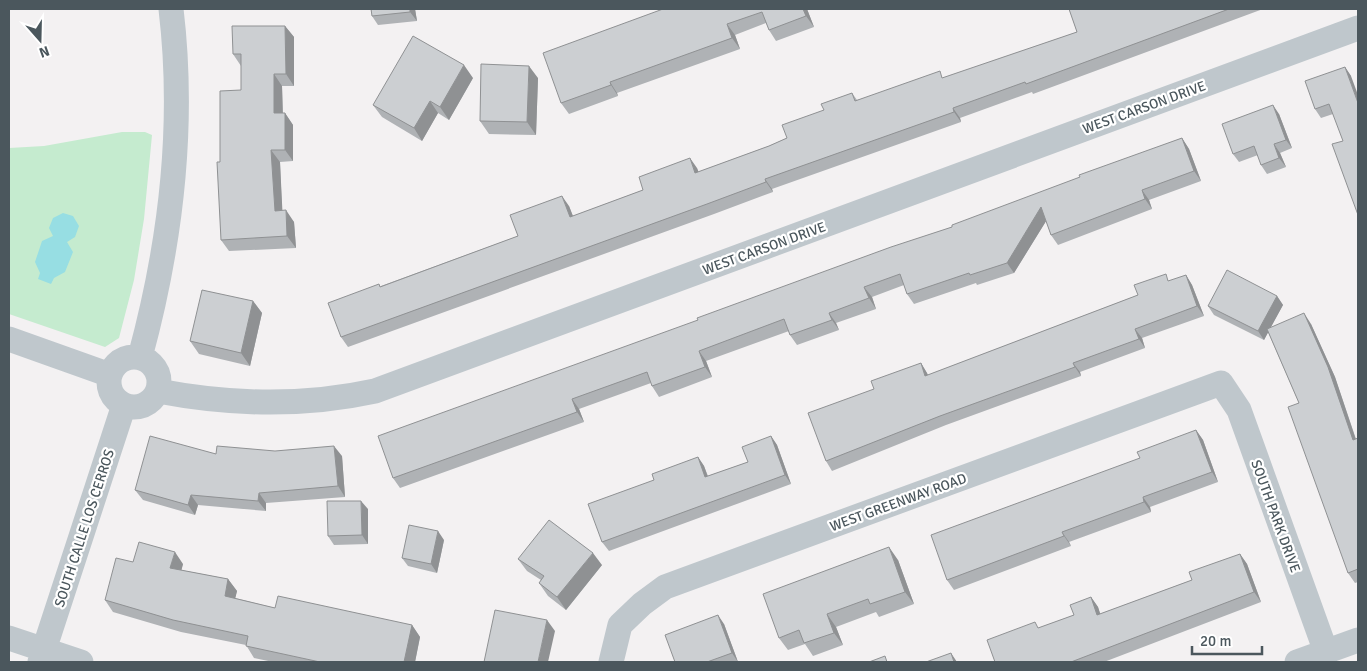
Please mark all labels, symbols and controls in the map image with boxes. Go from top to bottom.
north arrow [15,15,65,65]
text: N [37,42,52,61]
street label: WEST CARSON DRIVE [1080,77,1208,138]
street label: WEST CARSON DRIVE [700,218,828,279]
street label: SOUTH CALLE LOS CERROS [51,447,118,609]
street label: SOUTH PARK DRIVE [1247,457,1304,575]
street label: WEST GREENWAY ROAD [827,470,969,535]
scale bar [1192,624,1262,656]
text: 20 m [1200,632,1231,650]

